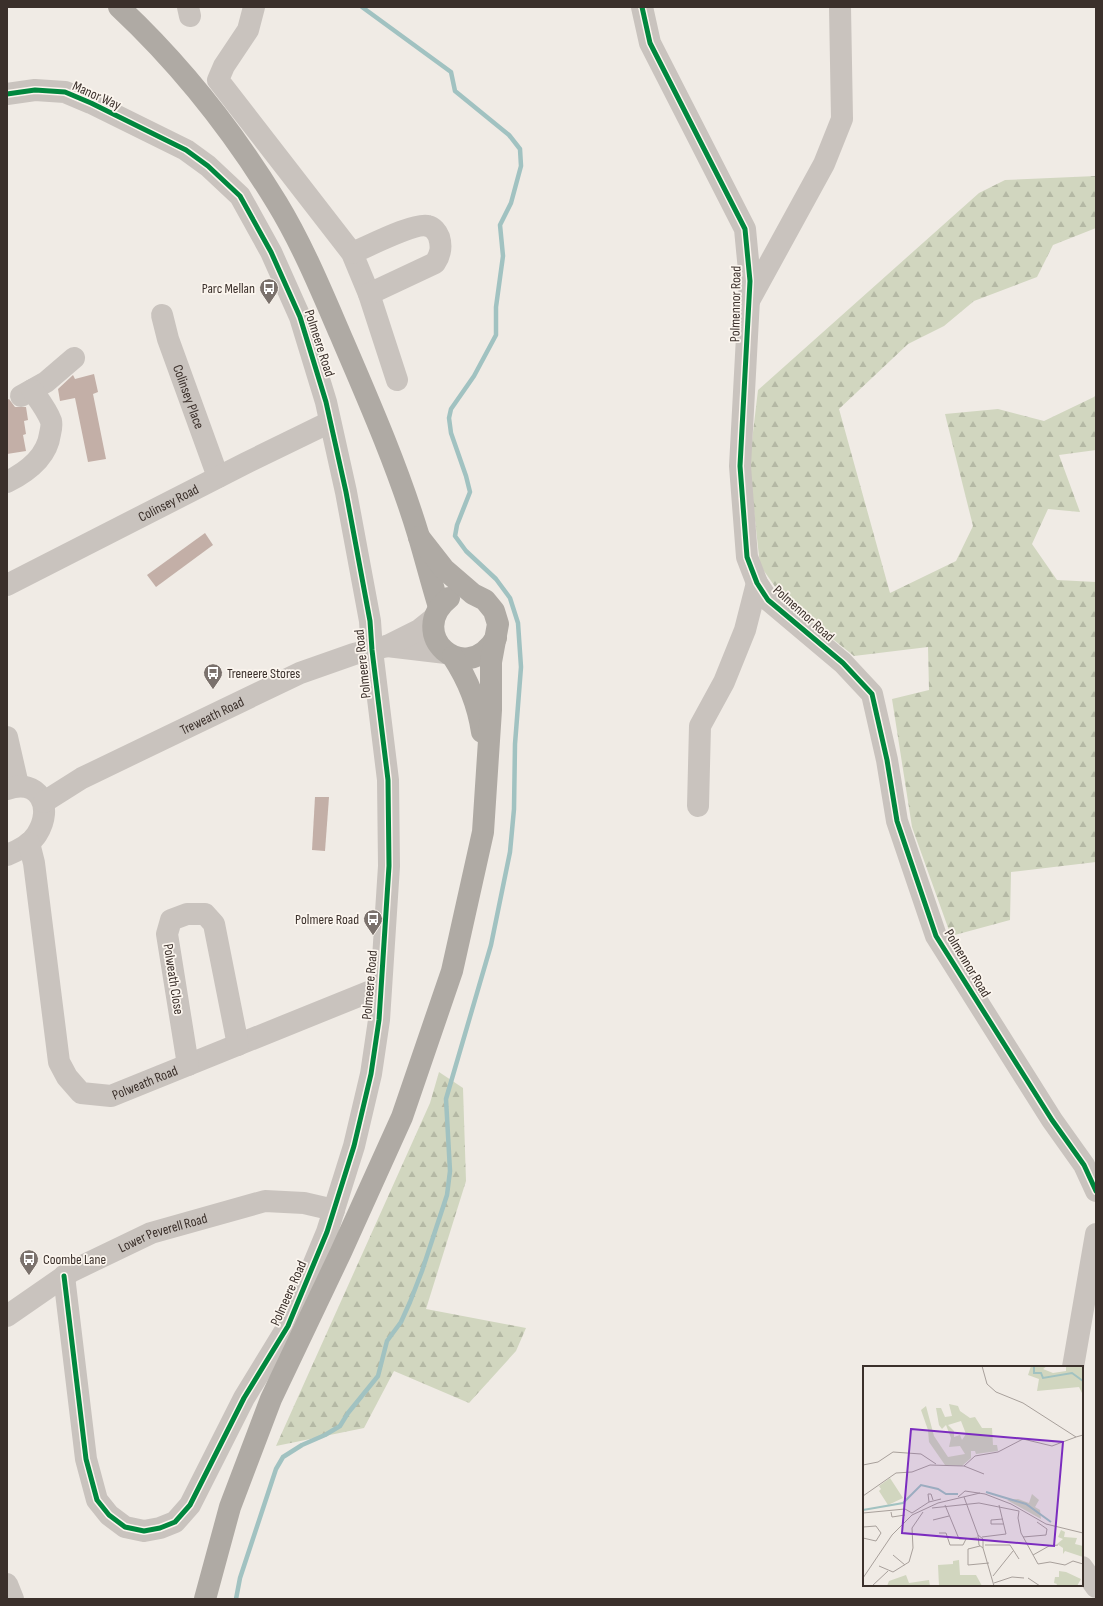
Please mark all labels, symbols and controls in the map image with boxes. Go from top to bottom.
street label: Manor Way [70,77,124,114]
street label: Polmennor Road [726,266,745,342]
bus stop icon: Parc Mellan [258,277,280,305]
place label: Parc Mellan [202,280,255,297]
street label: Polmeere Road [301,307,338,379]
street label: Colinsey Place [169,362,208,431]
street label: Colinsey Road [135,481,202,526]
street label: Polmennor Road [770,582,838,645]
street label: Polmeere Road [350,628,375,699]
bus stop icon: Treneere Stores [202,662,224,690]
place label: Treneere Stores [227,665,300,682]
street label: Treweath Road [177,693,247,739]
bus stop icon: Polmere Road [362,908,384,936]
place label: Polmere Road [295,911,359,928]
street label: Polmennor Road [941,926,995,1000]
street label: Polweath Close [160,942,187,1016]
street label: Polmeere Road [358,950,381,1020]
street label: Polweath Road [110,1062,180,1104]
street label: Lower Peverell Road [116,1210,209,1256]
bus stop icon: Coombe Lane [18,1248,40,1276]
place label: Coombe Lane [43,1251,106,1268]
street label: Polmeere Road [267,1258,310,1328]
inset map [863,1366,1083,1586]

